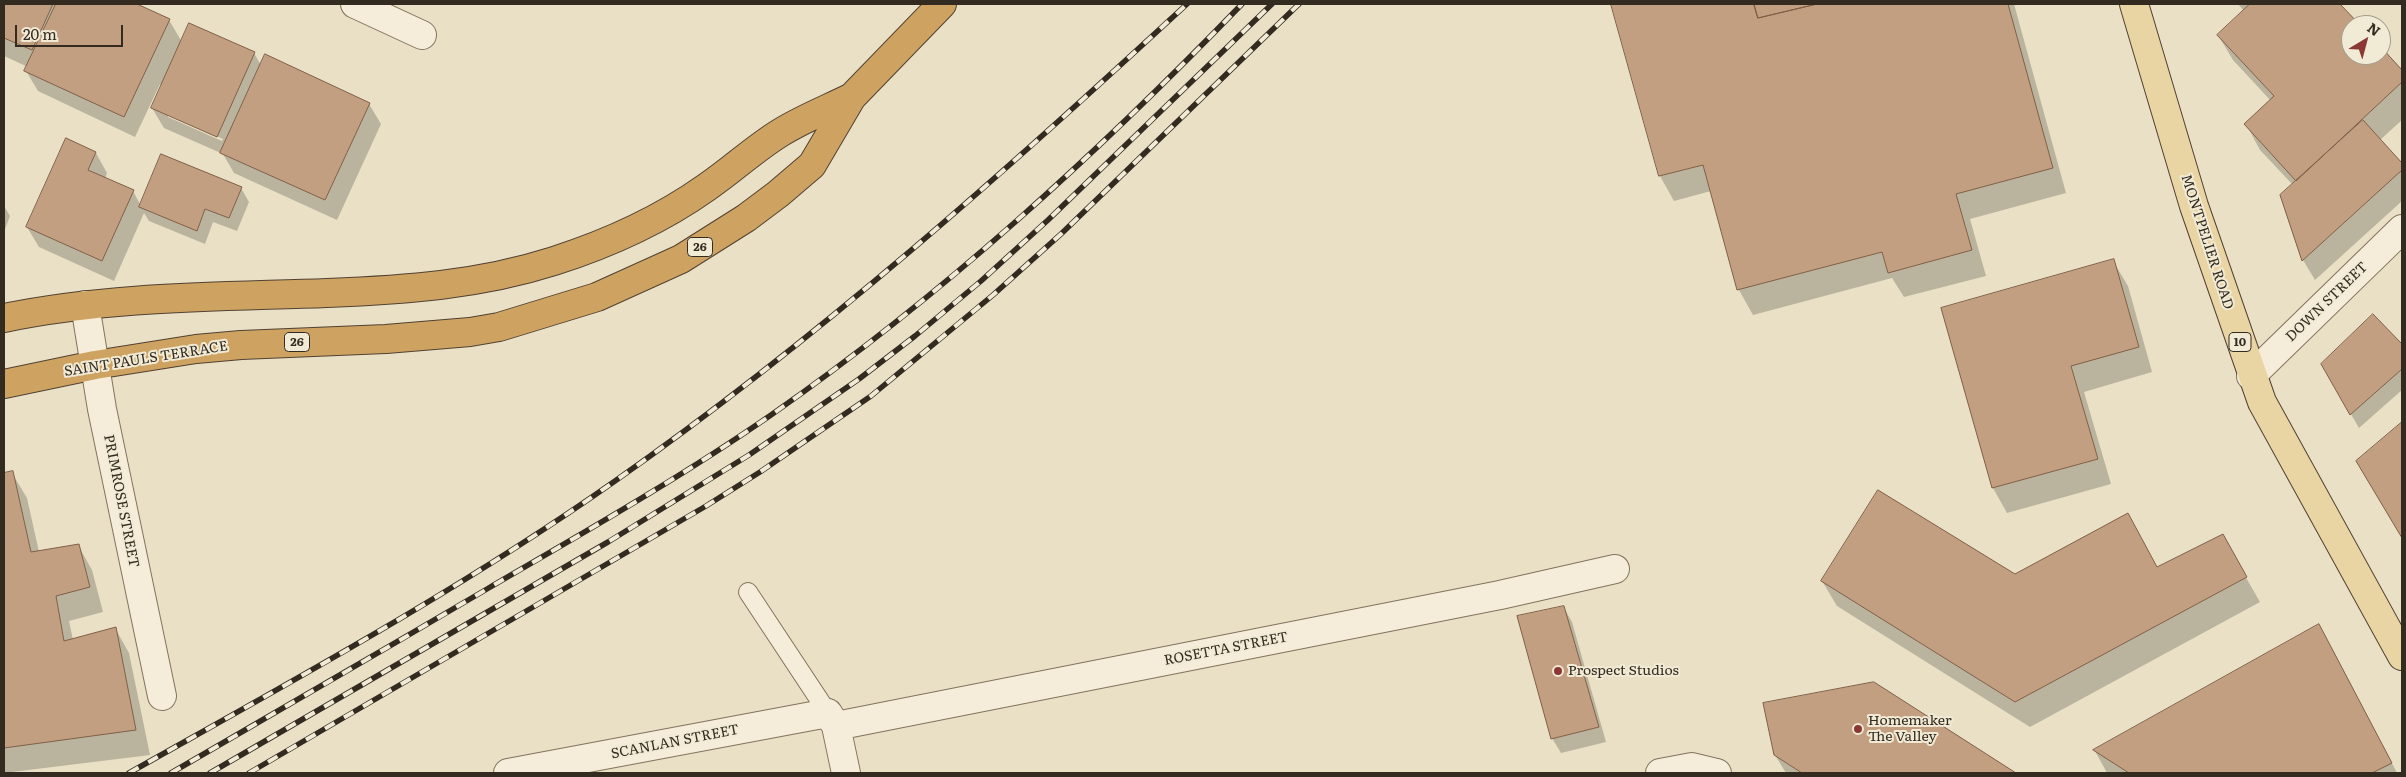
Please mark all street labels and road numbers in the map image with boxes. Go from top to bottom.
street label: MONTPELIER ROAD [2177,172,2237,312]
road number: 26 [688,238,712,256]
street label: DOWN STREET [2283,259,2371,345]
road number: 26 [284,332,310,352]
road number: 10 [2229,332,2251,352]
street label: SAINT PAULS TERRACE [63,338,229,380]
street label: PRIMROSE STREET [100,433,142,569]
street label: ROSETTA STREET [1163,629,1289,669]
street label: SCANLAN STREET [610,721,740,763]

